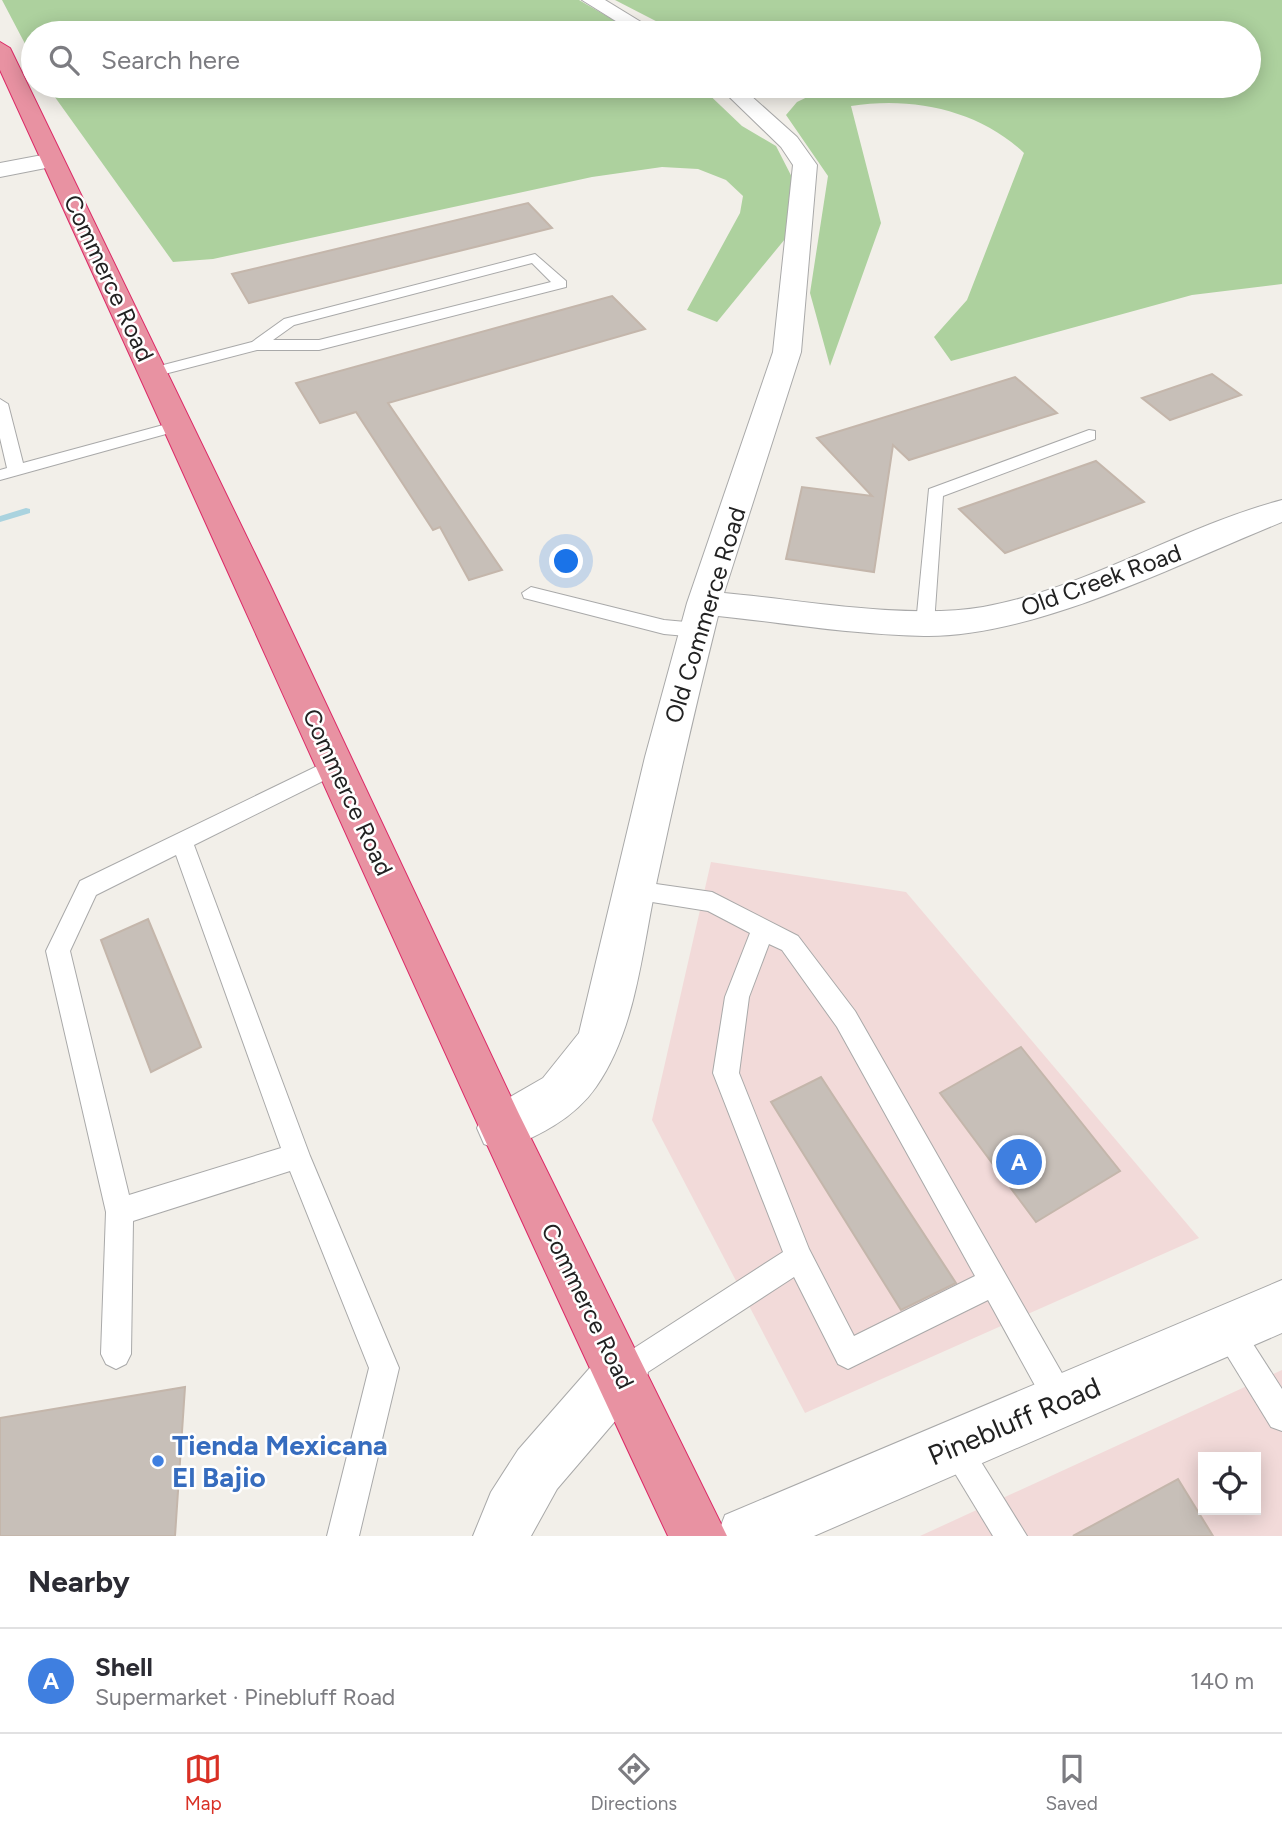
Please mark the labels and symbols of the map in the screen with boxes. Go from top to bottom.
street label: Commerce Road [58,190,160,366]
street label: Old Commerce Road [658,503,752,727]
street label: Old Creek Road [1017,538,1185,622]
your location [549,544,583,578]
street label: Commerce Road [297,704,399,880]
pin: A [996,1136,1042,1188]
street label: Commerce Road [535,1218,641,1394]
street label: Pinebluff Road [923,1369,1105,1473]
place label: Tienda Mexicana El Bajio [172,1428,388,1494]
marker: Tienda Mexicana El Bajio [150,1453,166,1469]

